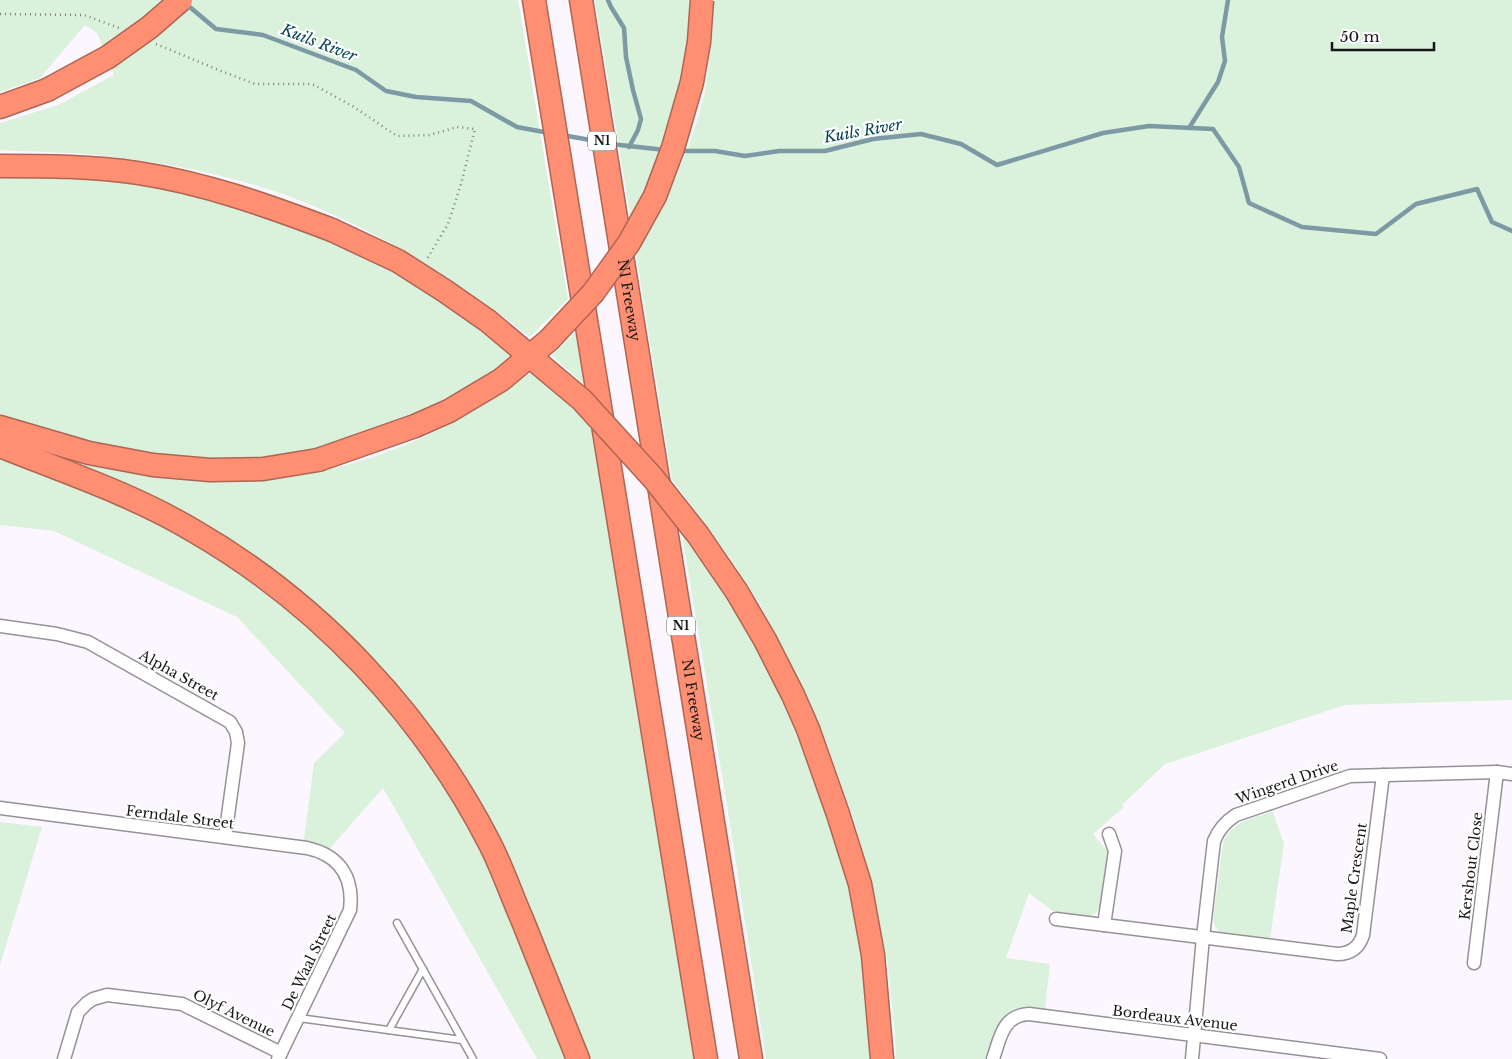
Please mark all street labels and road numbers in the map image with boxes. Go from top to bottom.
road number: N1 [588,132,616,150]
street label: N1 Freeway [614,258,645,343]
road number: N1 [667,616,695,636]
street label: Alpha Street [135,645,223,705]
street label: N1 Freeway [678,658,709,742]
street label: Wingerd Drive [1232,756,1341,808]
street label: Ferndale Street [125,801,236,833]
street label: Kershout Close [1455,811,1487,921]
street label: Maple Crescent [1337,821,1371,935]
street label: De Waal Street [278,910,340,1013]
street label: Olyf Avenue [190,985,278,1041]
street label: Bordeaux Avenue [1111,1001,1239,1035]

